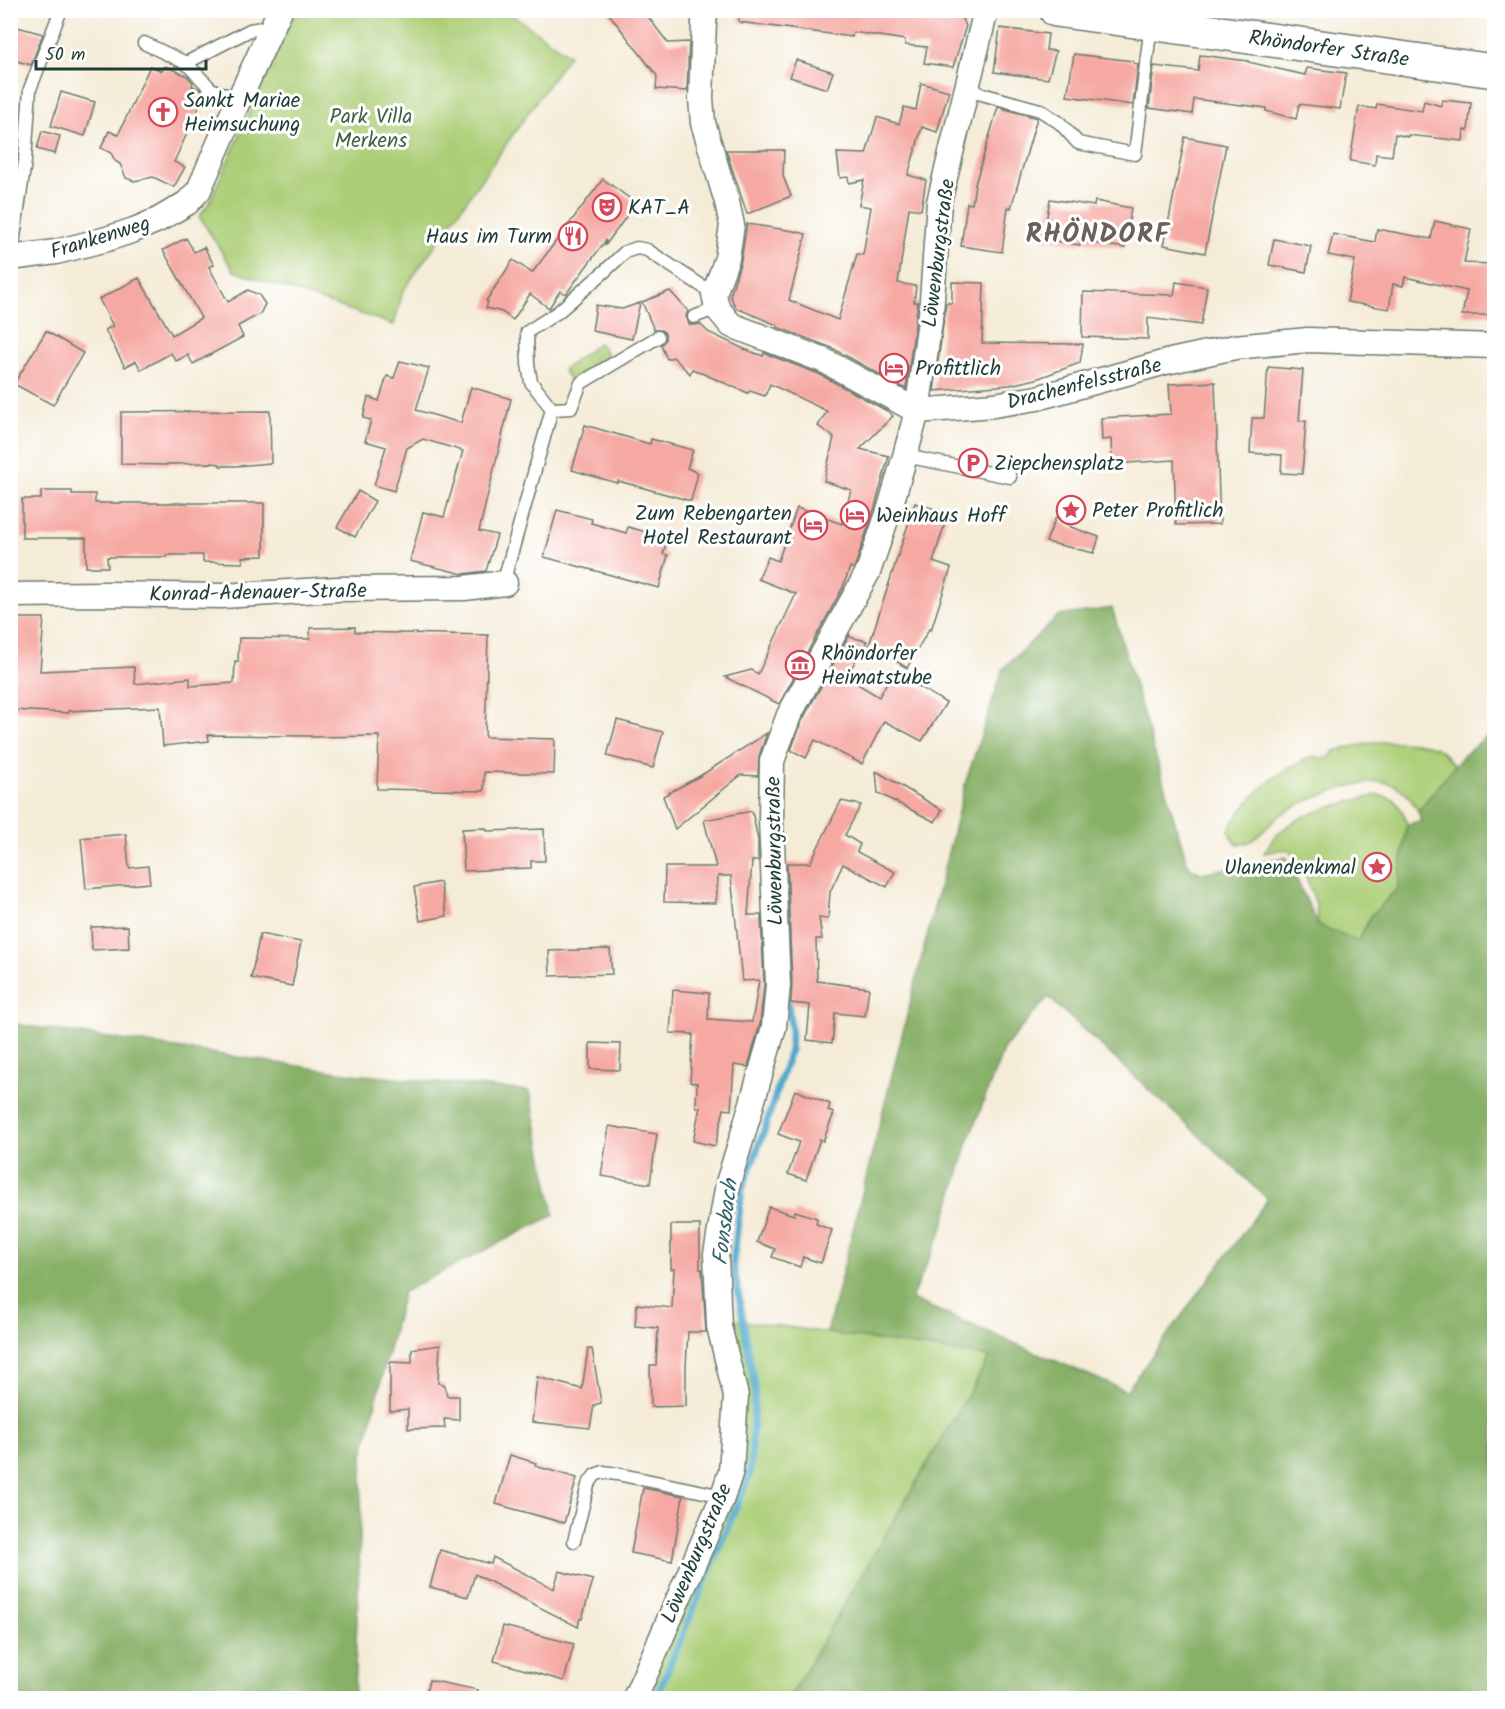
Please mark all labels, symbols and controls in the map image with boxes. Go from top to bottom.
street label: Rhöndorfer Straße [1246,22,1412,77]
scale bar [36,33,206,71]
text: 50 m [45,41,85,70]
place label: Sankt Mariae Heimsuchung [184,85,301,142]
church icon: Sankt Mariae Heimsuchung [147,96,179,128]
park label: Park Villa Merkens [330,101,412,158]
street label: Löwenburgstraße [914,176,965,329]
theatre icon: KAT_A [591,191,623,223]
place label: KAT_A [628,192,690,225]
street label: Frankenweg [46,208,155,269]
district label: RHÖNDORF [1025,213,1171,256]
restaurant icon: Haus im Turm [557,220,589,252]
place label: Haus im Turm [425,221,552,254]
street label: Drachenfelsstraße [1003,349,1166,420]
hotel icon: Profittlich [878,352,910,384]
place label: Profittlich [915,353,1001,386]
parking icon: Ziepchensplatz [957,447,989,479]
place label: Ziepchensplatz [994,448,1124,481]
place icon: Peter Profitlich [1055,494,1087,526]
place label: Peter Profitlich [1092,495,1224,528]
place label: Zum Rebengarten Hotel Restaurant [635,498,793,555]
hotel icon: Weinhaus Hoff [839,499,871,531]
place label: Weinhaus Hoff [876,500,1008,533]
hotel icon: Zum Rebengarten Hotel Restaurant [797,509,829,541]
street label: Konrad-Adenauer-Straße [149,575,368,612]
place label: Rhöndorfer Heimatstube [821,638,932,695]
museum icon: Rhöndorfer Heimatstube [784,649,816,681]
street label: Löwenburgstraße [758,775,793,926]
place icon: Ulanendenkmal [1361,851,1393,883]
place label: Ulanendenkmal [1224,852,1356,885]
water label: Fonsbach [704,1175,749,1267]
street label: Löwenburgstraße [653,1478,742,1629]

